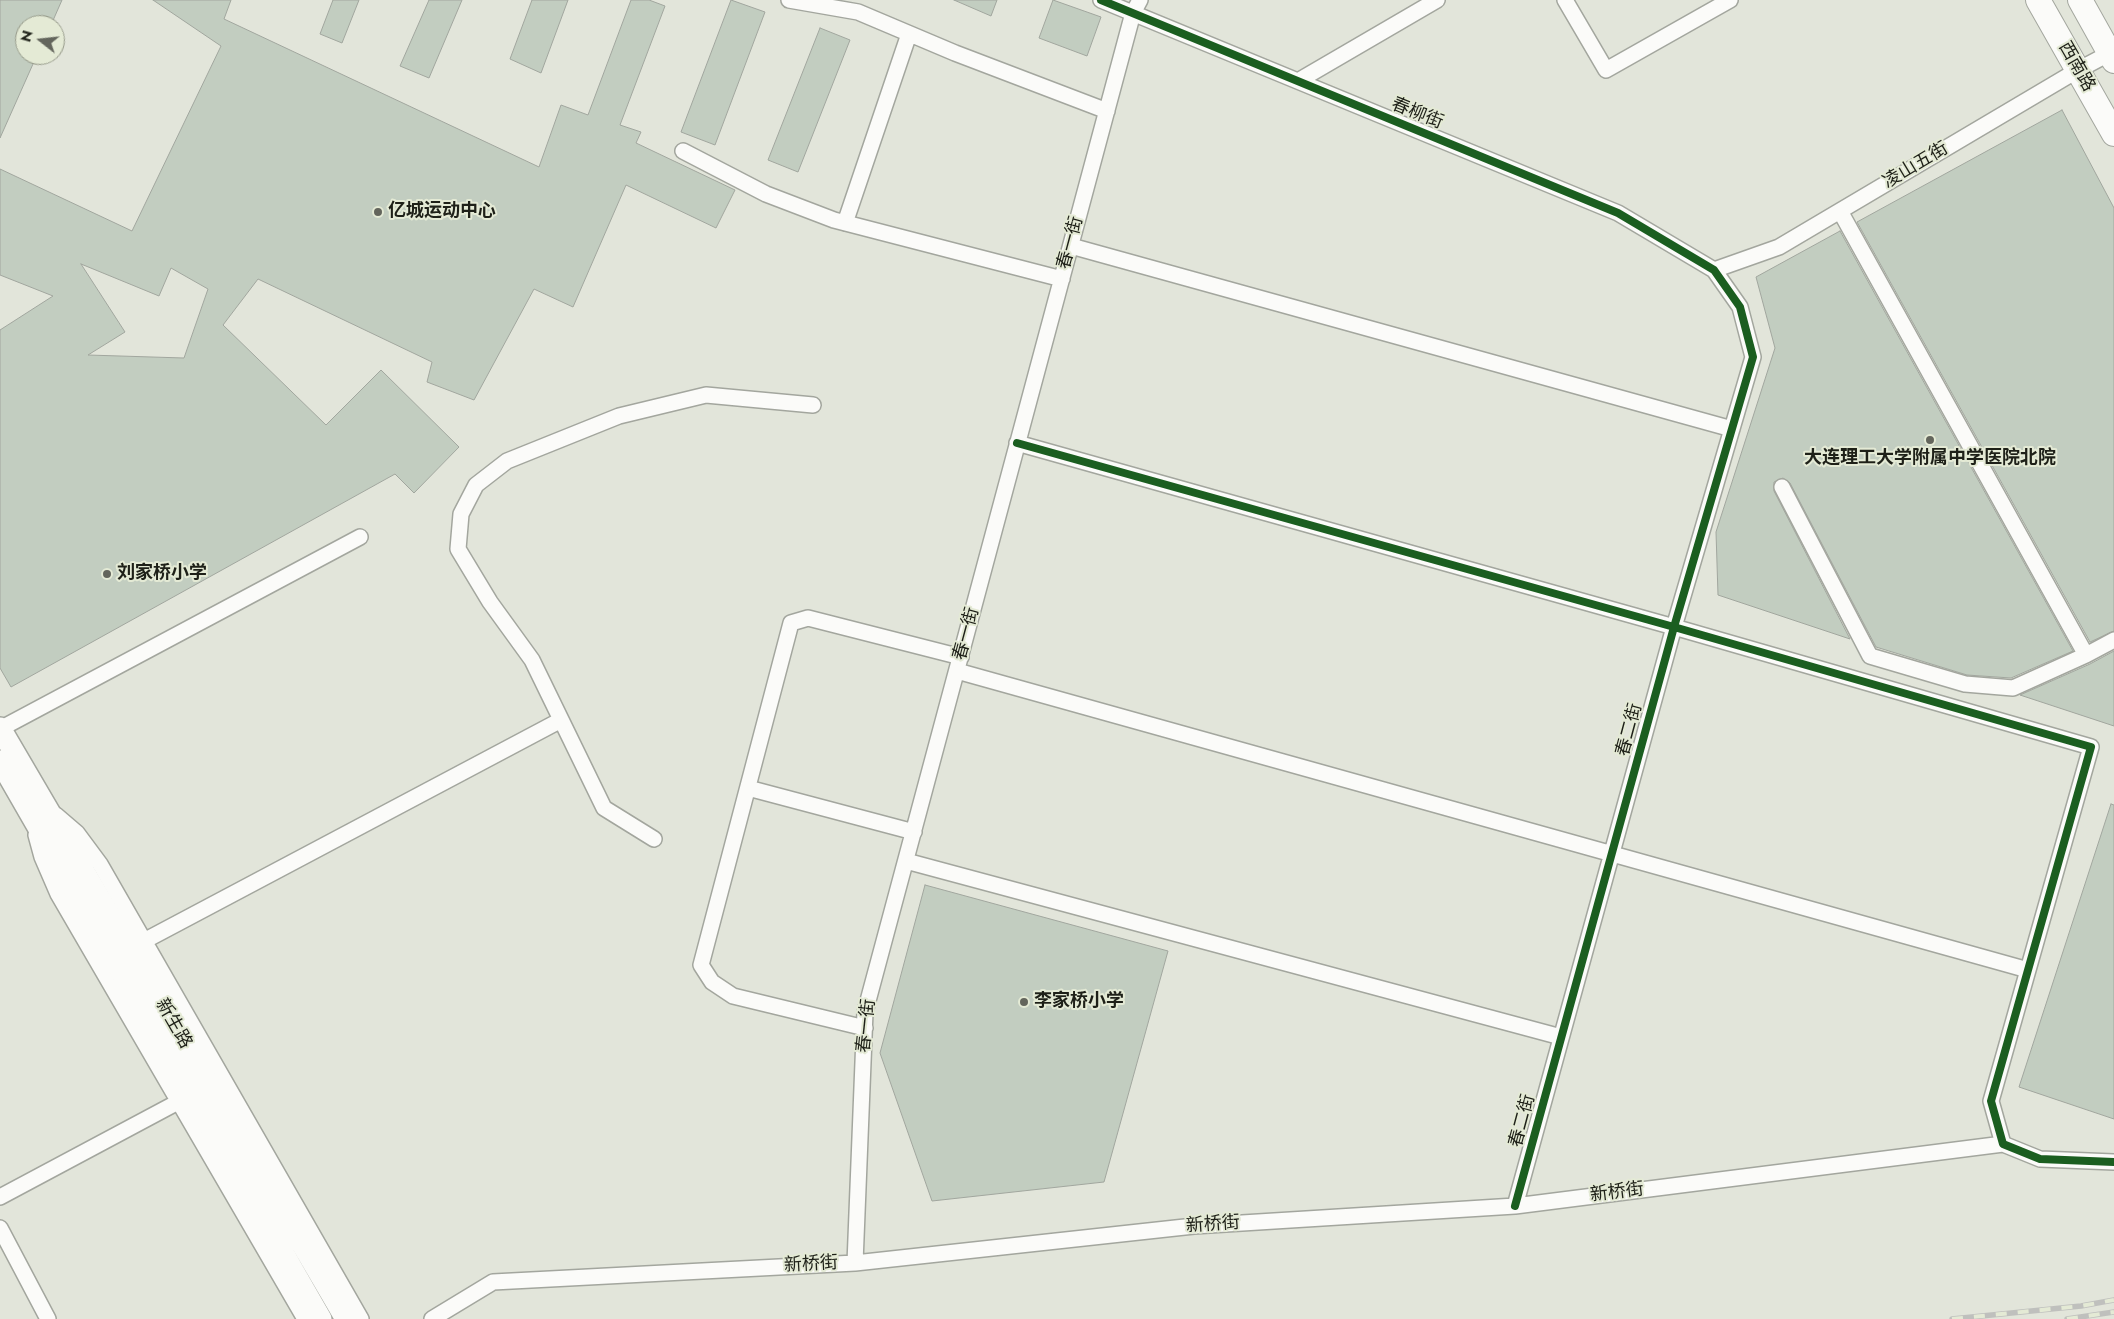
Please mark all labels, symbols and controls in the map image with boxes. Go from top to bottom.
north arrow [15,15,65,65]
text: N [15,28,38,44]
street label: 西南路 [2053,38,2099,96]
street label: 春柳街 [1388,94,1446,134]
street label: 凌山五街 [1880,138,1952,194]
place label: 亿城运动中心 [388,201,496,223]
marker: 亿城运动中心 [372,206,384,218]
street label: 春一街 [1054,214,1088,272]
marker: 大连理工大学附属中学医院北院 [1924,434,1936,446]
place label: 大连理工大学附属中学医院北院 [1804,448,2056,470]
place label: 刘家桥小学 [117,563,207,585]
marker: 刘家桥小学 [101,568,113,580]
street label: 春一街 [950,605,984,663]
street label: 春二街 [1613,701,1647,759]
place label: 李家桥小学 [1034,991,1124,1013]
street label: 新生路 [150,995,196,1053]
marker: 李家桥小学 [1018,996,1030,1008]
street label: 春一街 [853,998,881,1054]
street label: 春二街 [1506,1092,1540,1150]
street label: 新桥街 [1589,1179,1645,1207]
street label: 新桥街 [1185,1212,1241,1238]
street label: 新桥街 [783,1253,839,1277]

